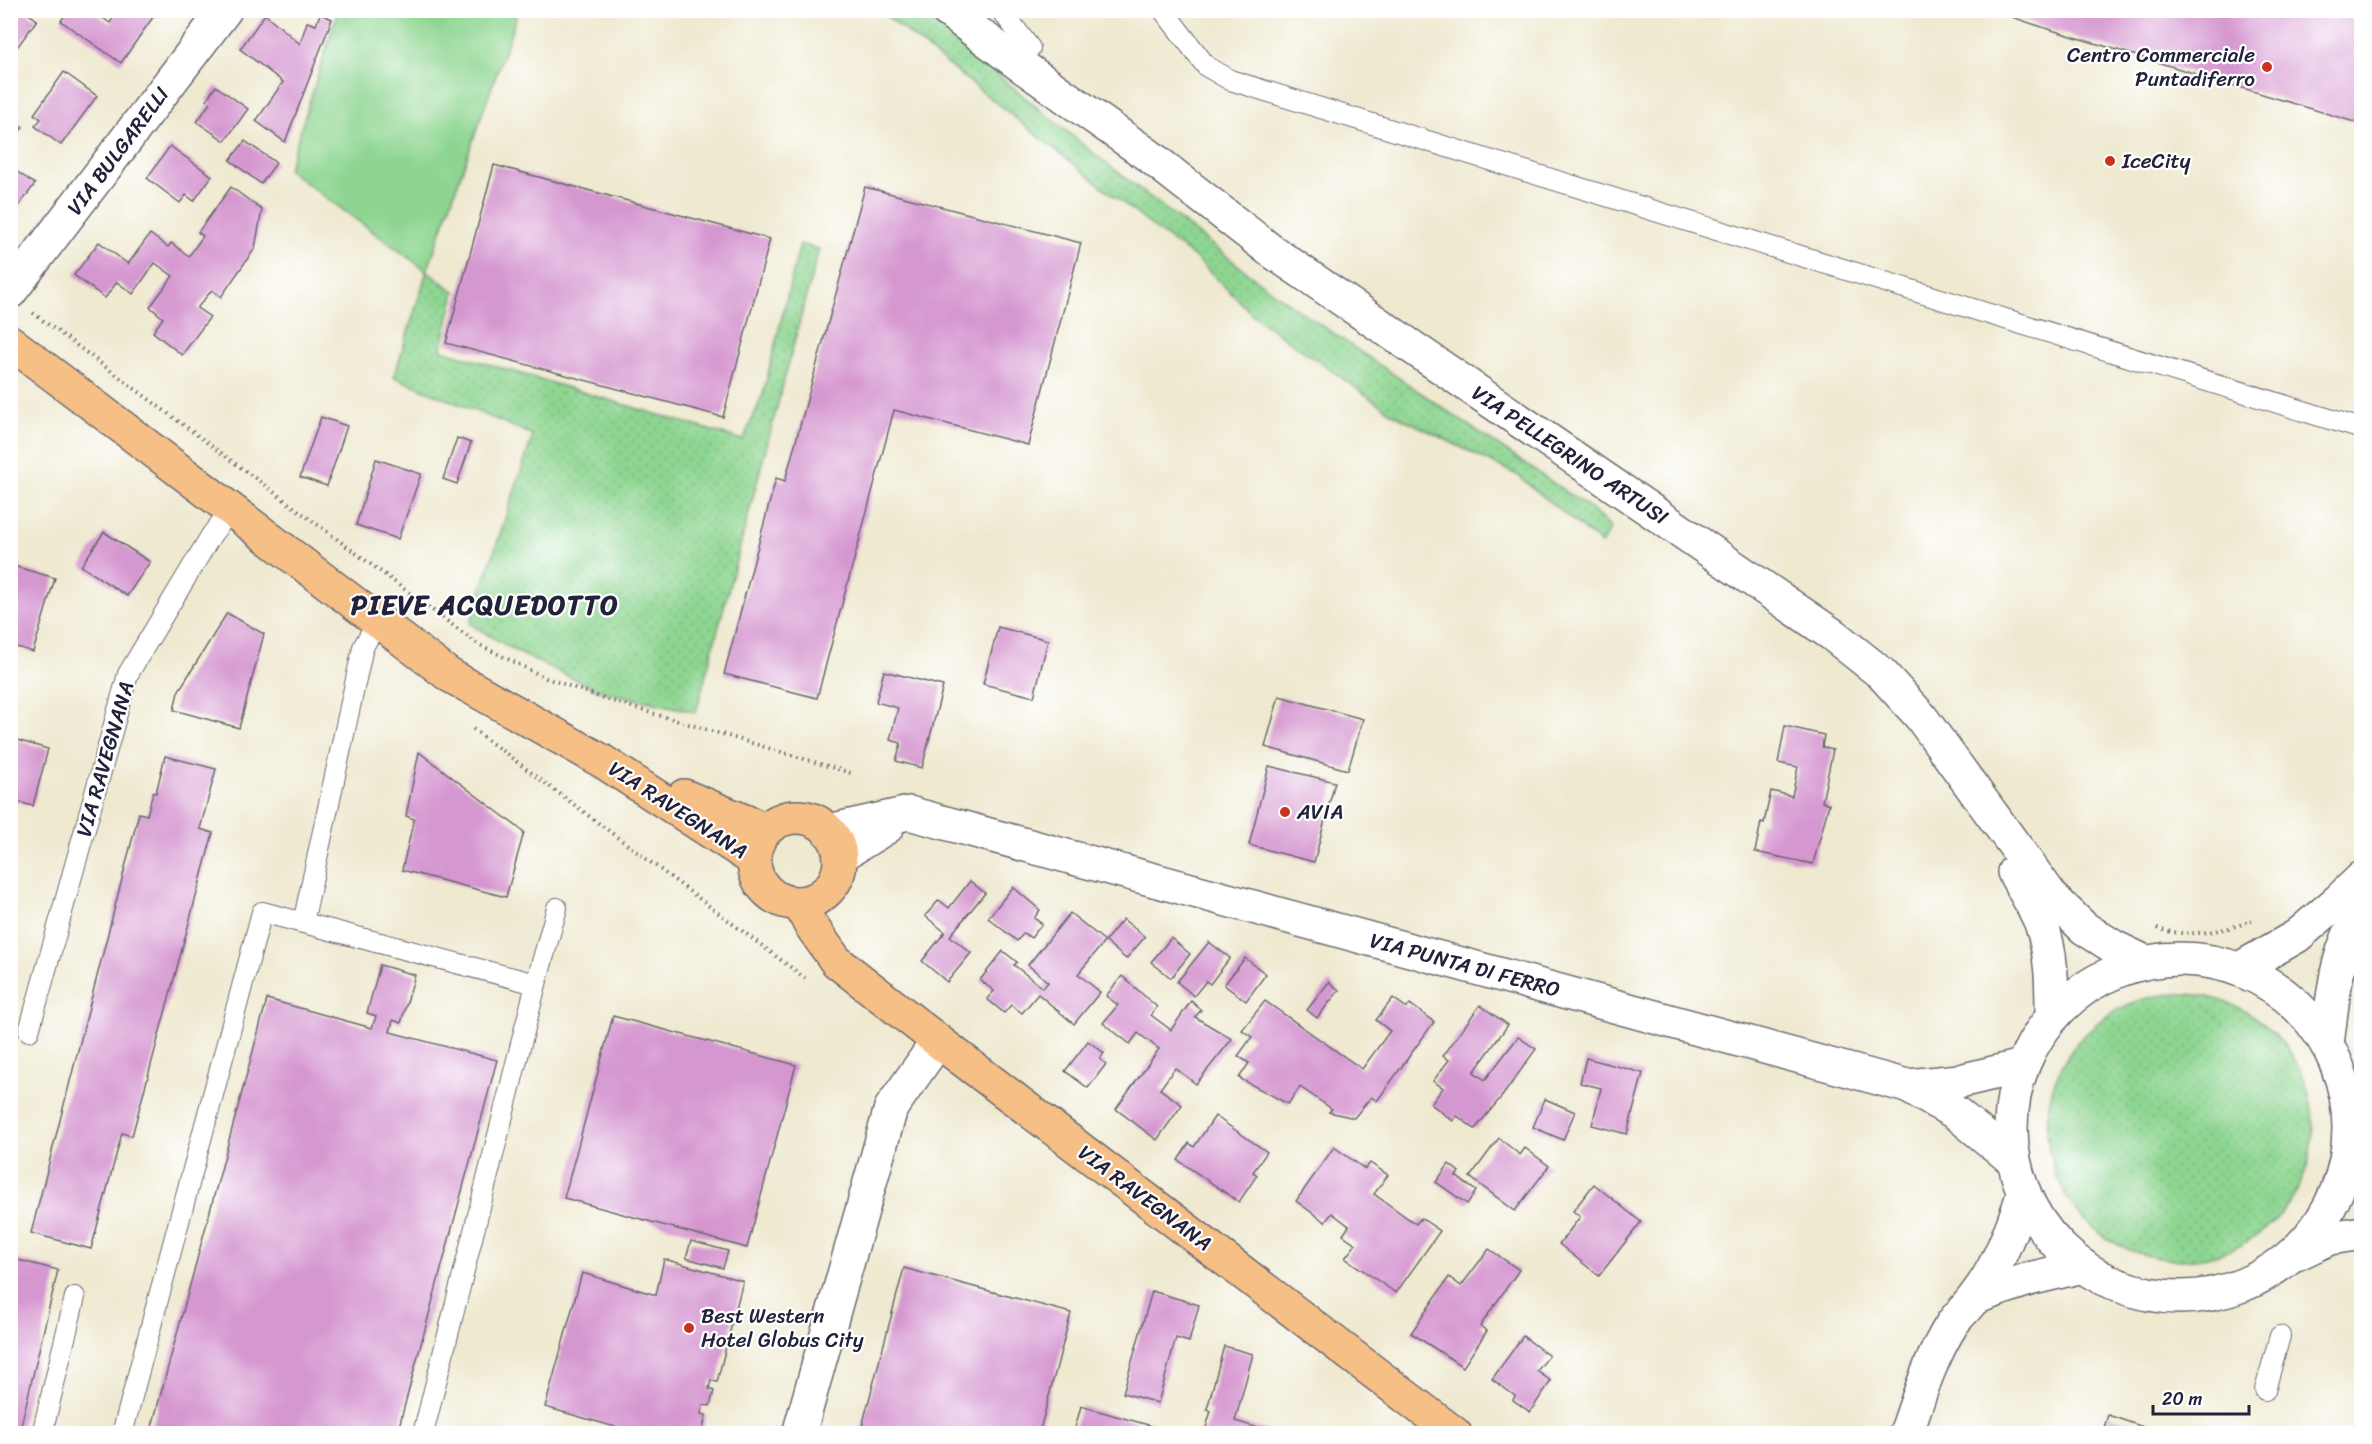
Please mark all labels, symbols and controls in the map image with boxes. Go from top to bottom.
place label: Centro Commerciale Puntadiferro [2067,36,2255,98]
marker: Centro Commerciale Puntadiferro [2260,60,2274,74]
street label: VIA BULGARELLI [57,78,180,224]
place label: IceCity [2121,142,2191,180]
marker: IceCity [2103,154,2117,168]
street label: VIA PELLEGRINO ARTUSI [1464,375,1677,536]
district label: PIEVE ACQUEDOTTO [351,581,619,629]
street label: VIA RAVEGNANA [65,677,145,841]
street label: VIA RAVEGNANA [600,750,756,870]
place label: AVIA [1296,793,1343,831]
marker: AVIA [1278,805,1292,819]
street label: VIA PUNTA DI FERRO [1366,921,1564,1009]
street label: VIA RAVEGNANA [1070,1135,1220,1261]
place label: Best Western Hotel Globus City [701,1297,864,1359]
marker: Best Western Hotel Globus City [682,1321,696,1335]
scale bar [2153,1378,2249,1416]
text: 20 m [2162,1383,2202,1415]

